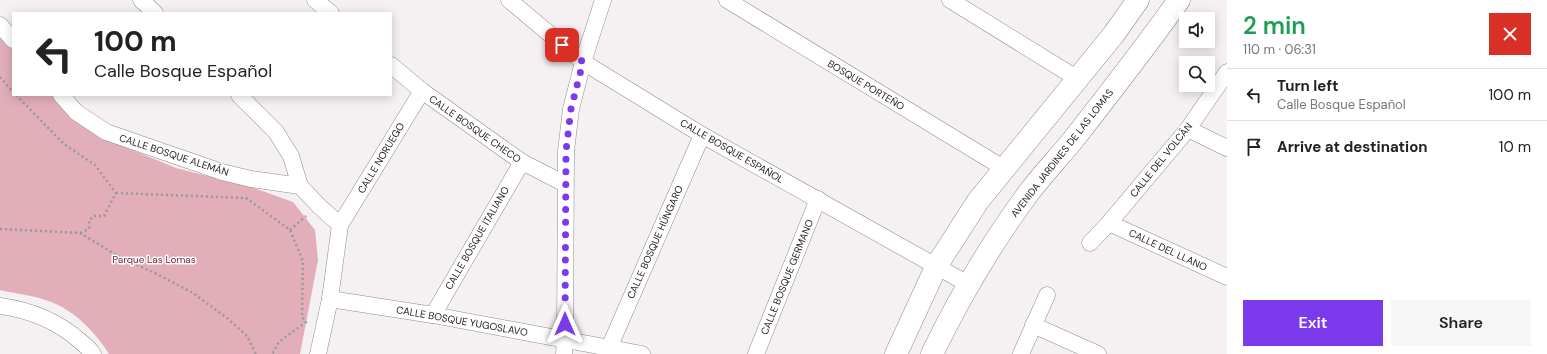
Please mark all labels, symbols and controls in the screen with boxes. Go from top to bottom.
text: 2 min [1243,10,1306,41]
map controls [1179,12,1215,92]
button: sound [1179,12,1215,48]
button: close [1489,13,1531,55]
text: 100 m [94,23,177,60]
icon: left [28,28,80,80]
pin [545,28,579,62]
icon: arrive [551,34,573,56]
text: 110 m · 06:31 [1243,41,1316,58]
button: search [1179,56,1215,92]
street label: BOSQUE PORTEÑO [825,57,907,113]
text: Calle Bosque Español [94,59,272,83]
text: Turn left [1277,76,1338,96]
icon: left [1243,84,1265,106]
text: 100 m [1488,85,1531,105]
street label: AVENIDA JARDINES DE LAS LOMAS [1008,86,1116,220]
street label: CALLE BOSQUE CHECO [427,92,524,166]
text: Calle Bosque Español [1277,96,1406,113]
street label: CALLE BOSQUE ESPAÑOL [678,116,786,186]
street label: CALLE NORUEGO [355,120,407,196]
street label: CALLE DEL VOLCÁN [1127,120,1195,200]
street label: CALLE BOSQUE ALEMÁN [118,131,230,179]
icon: arrive [1243,136,1265,158]
text: Arrive at destination [1277,137,1428,157]
text: 10 m [1499,137,1531,157]
street label: CALLE BOSQUE HÚNGARO [624,183,686,301]
street label: CALLE BOSQUE ITALIANO [442,184,512,292]
street label: CALLE BOSQUE GERMANO [758,217,816,337]
street label: CALLE DEL LLANO [1127,226,1209,274]
park label: Parque Las Lomas [112,253,196,266]
button: Exit [1243,300,1383,346]
button: Share [1391,300,1531,346]
street label: CALLE BOSQUE YUGOSLAVO [395,303,529,339]
position arrow [544,303,586,345]

